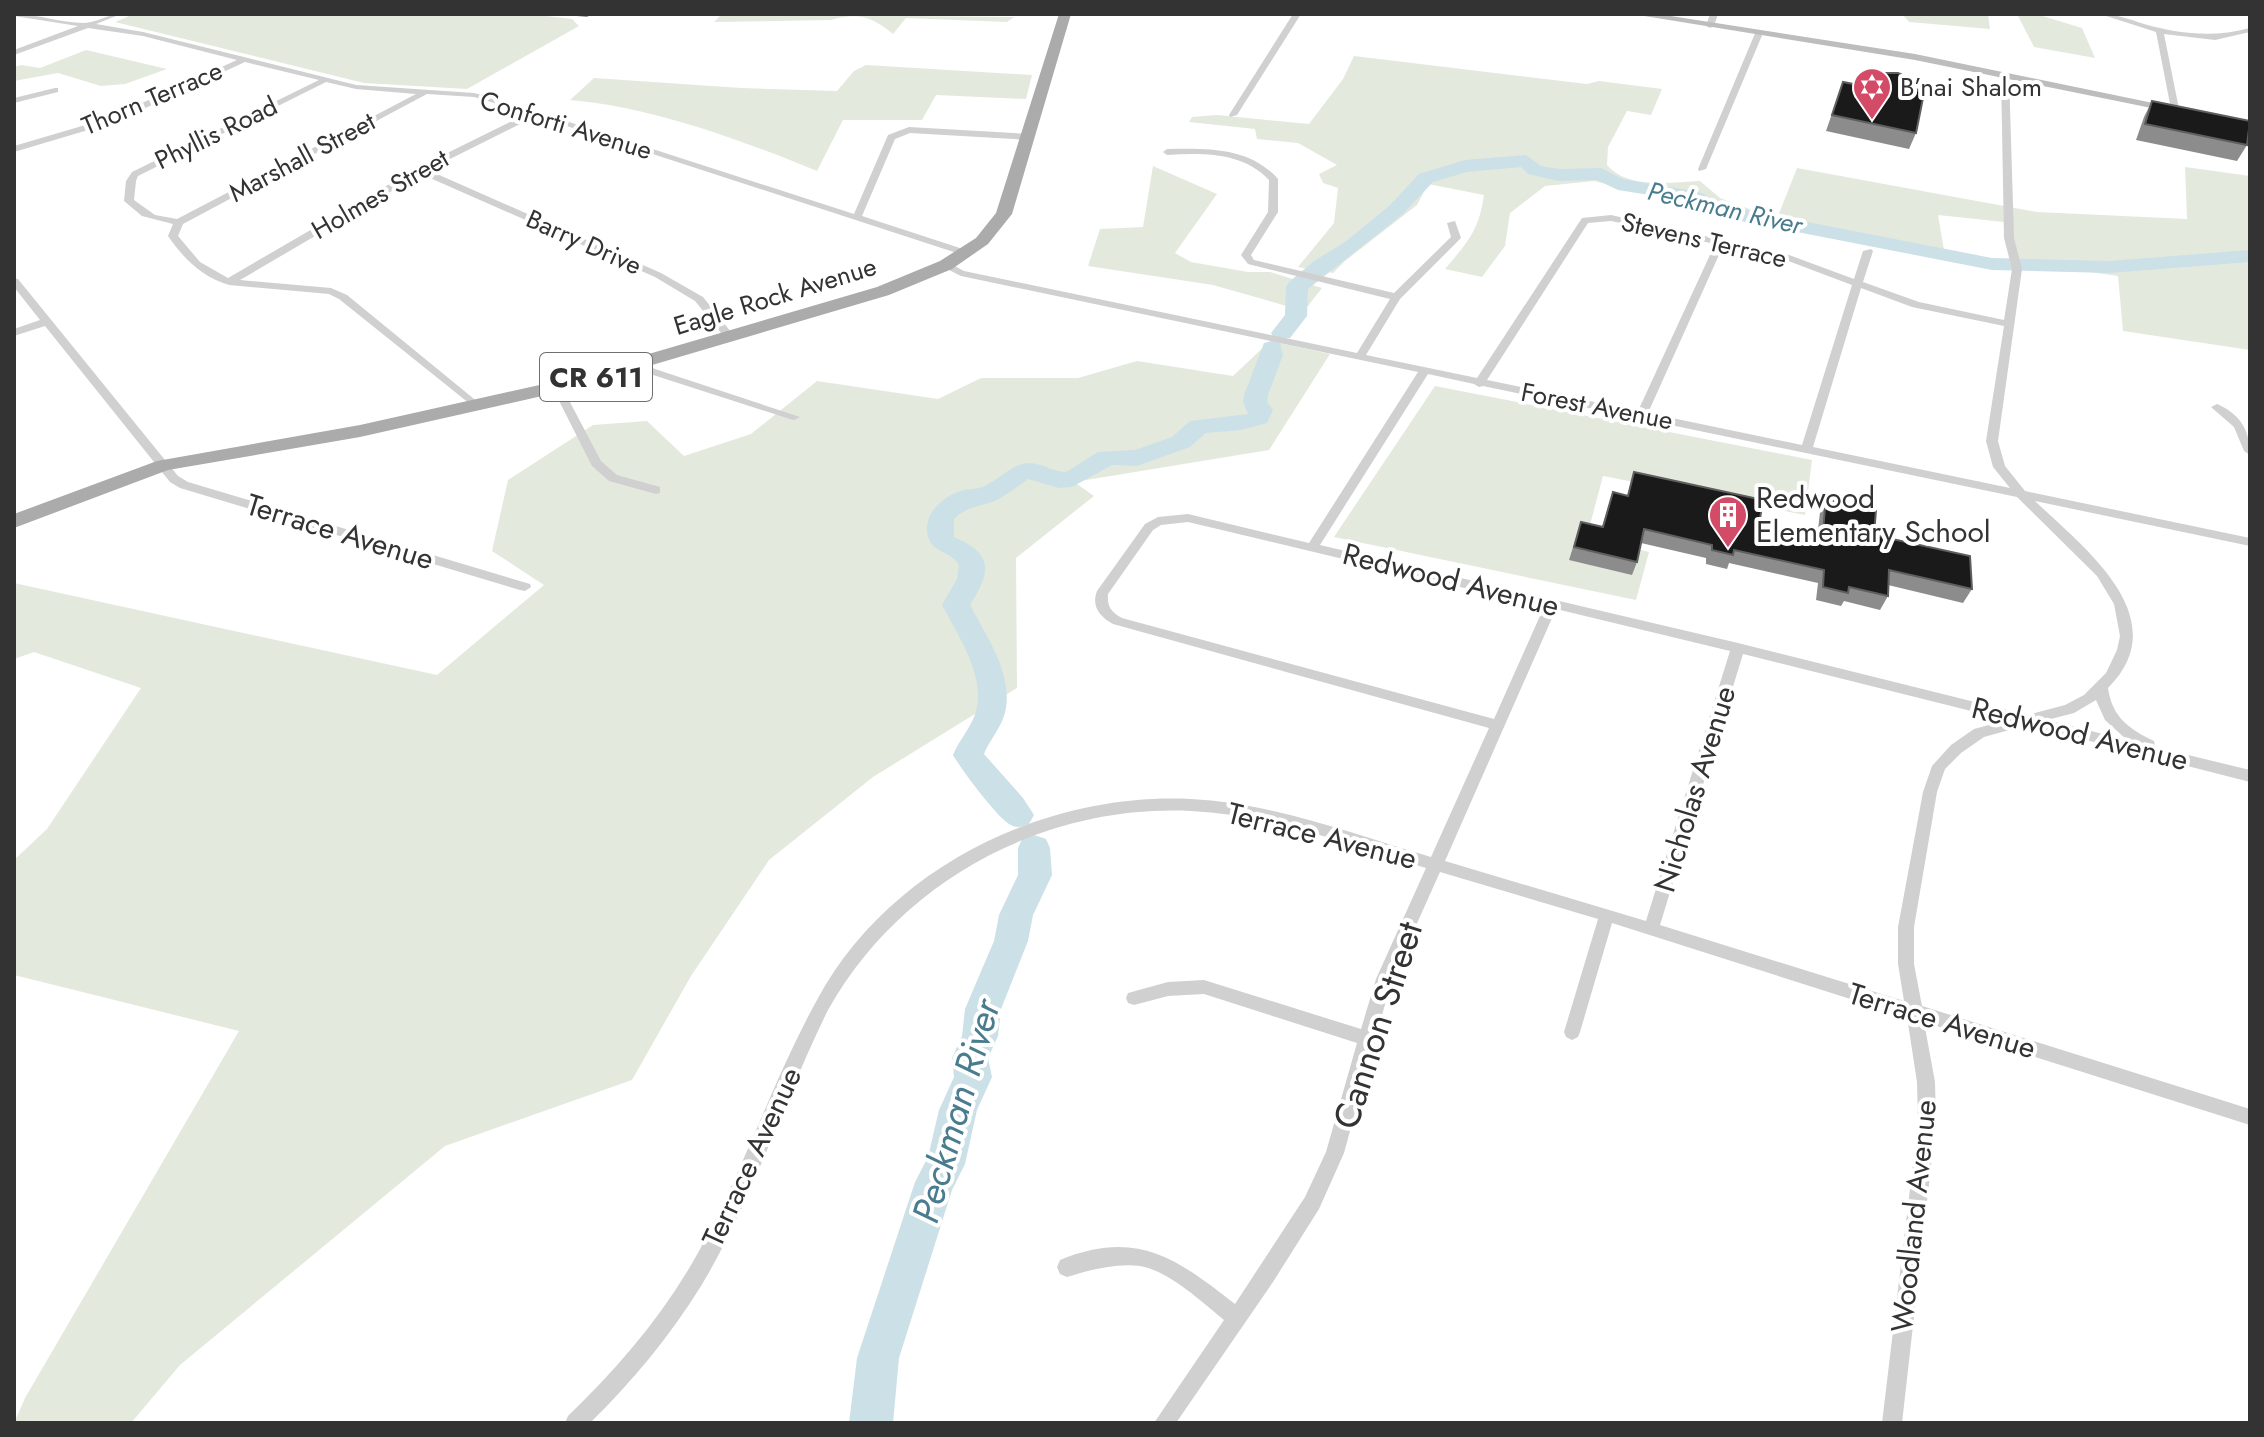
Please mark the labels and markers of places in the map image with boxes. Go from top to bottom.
synagogue icon: B’nai Shalom [1851,66,1893,121]
place label: B’nai Shalom [1900,68,2042,106]
place label: Redwood Elementary School [1756,476,1991,553]
building icon: Redwood Elementary School [1707,494,1749,549]

